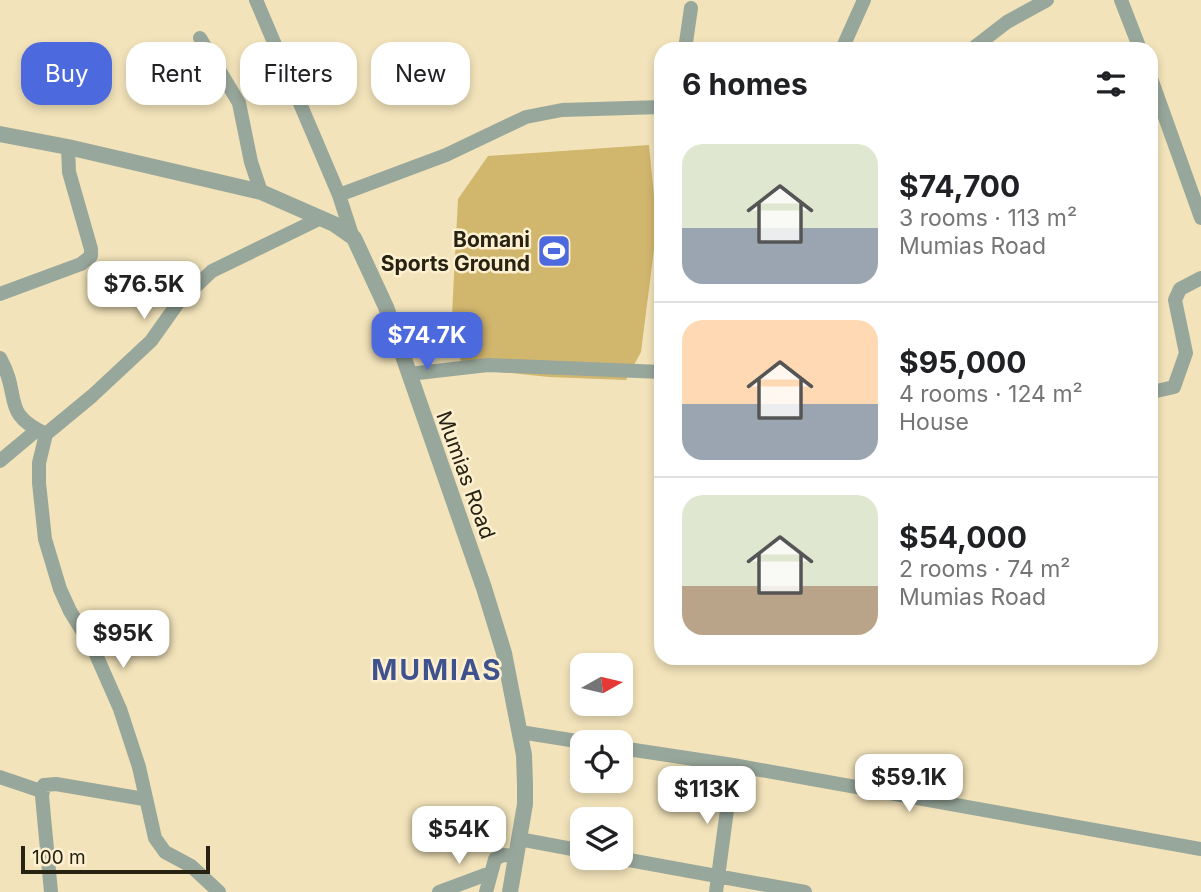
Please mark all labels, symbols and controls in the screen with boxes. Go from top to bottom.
chip: Buy [21,42,112,105]
chip: Rent [126,42,226,105]
chip: Filters [240,42,357,105]
chip: New [371,42,470,105]
icon: filters [1092,65,1130,103]
text: 6 homes [682,66,808,102]
text: $74,700 [899,168,1020,204]
icon: home [738,172,822,256]
text: 3 rooms · 113 m² [899,204,1077,232]
place label: Bomani Sports Ground [381,227,530,276]
sports icon: Bomani Sports Ground [535,232,573,270]
text: Mumias Road [899,232,1046,260]
pin: $76.5K [87,262,201,321]
text: $76.5K [103,270,185,298]
pin: $74.7K [370,312,484,372]
text: $74.7K [388,321,466,349]
text: $95,000 [899,344,1026,380]
icon: home [738,348,822,432]
text: 4 rooms · 124 m² [899,380,1083,408]
street label: Mumias Road [431,408,501,542]
text: House [899,408,969,436]
text: $54,000 [899,519,1027,555]
icon: home [738,523,822,607]
text: 2 rooms · 74 m² [899,555,1071,583]
text: Mumias Road [899,583,1046,611]
pin: $95K [82,610,164,670]
text: $95K [92,619,154,647]
district label: MUMIAS [371,653,503,687]
north arrow [570,653,634,716]
map controls [570,653,633,870]
button: locate [570,730,633,793]
pin: $59.1K [852,754,966,814]
text: $59.1K [871,763,947,791]
pin: $113K [658,766,756,826]
text: $113K [674,775,740,803]
pin: $54K [418,806,500,866]
button: layers [570,807,633,870]
text: $54K [428,815,490,843]
scale bar [21,843,210,875]
text: 100 m [32,846,86,869]

